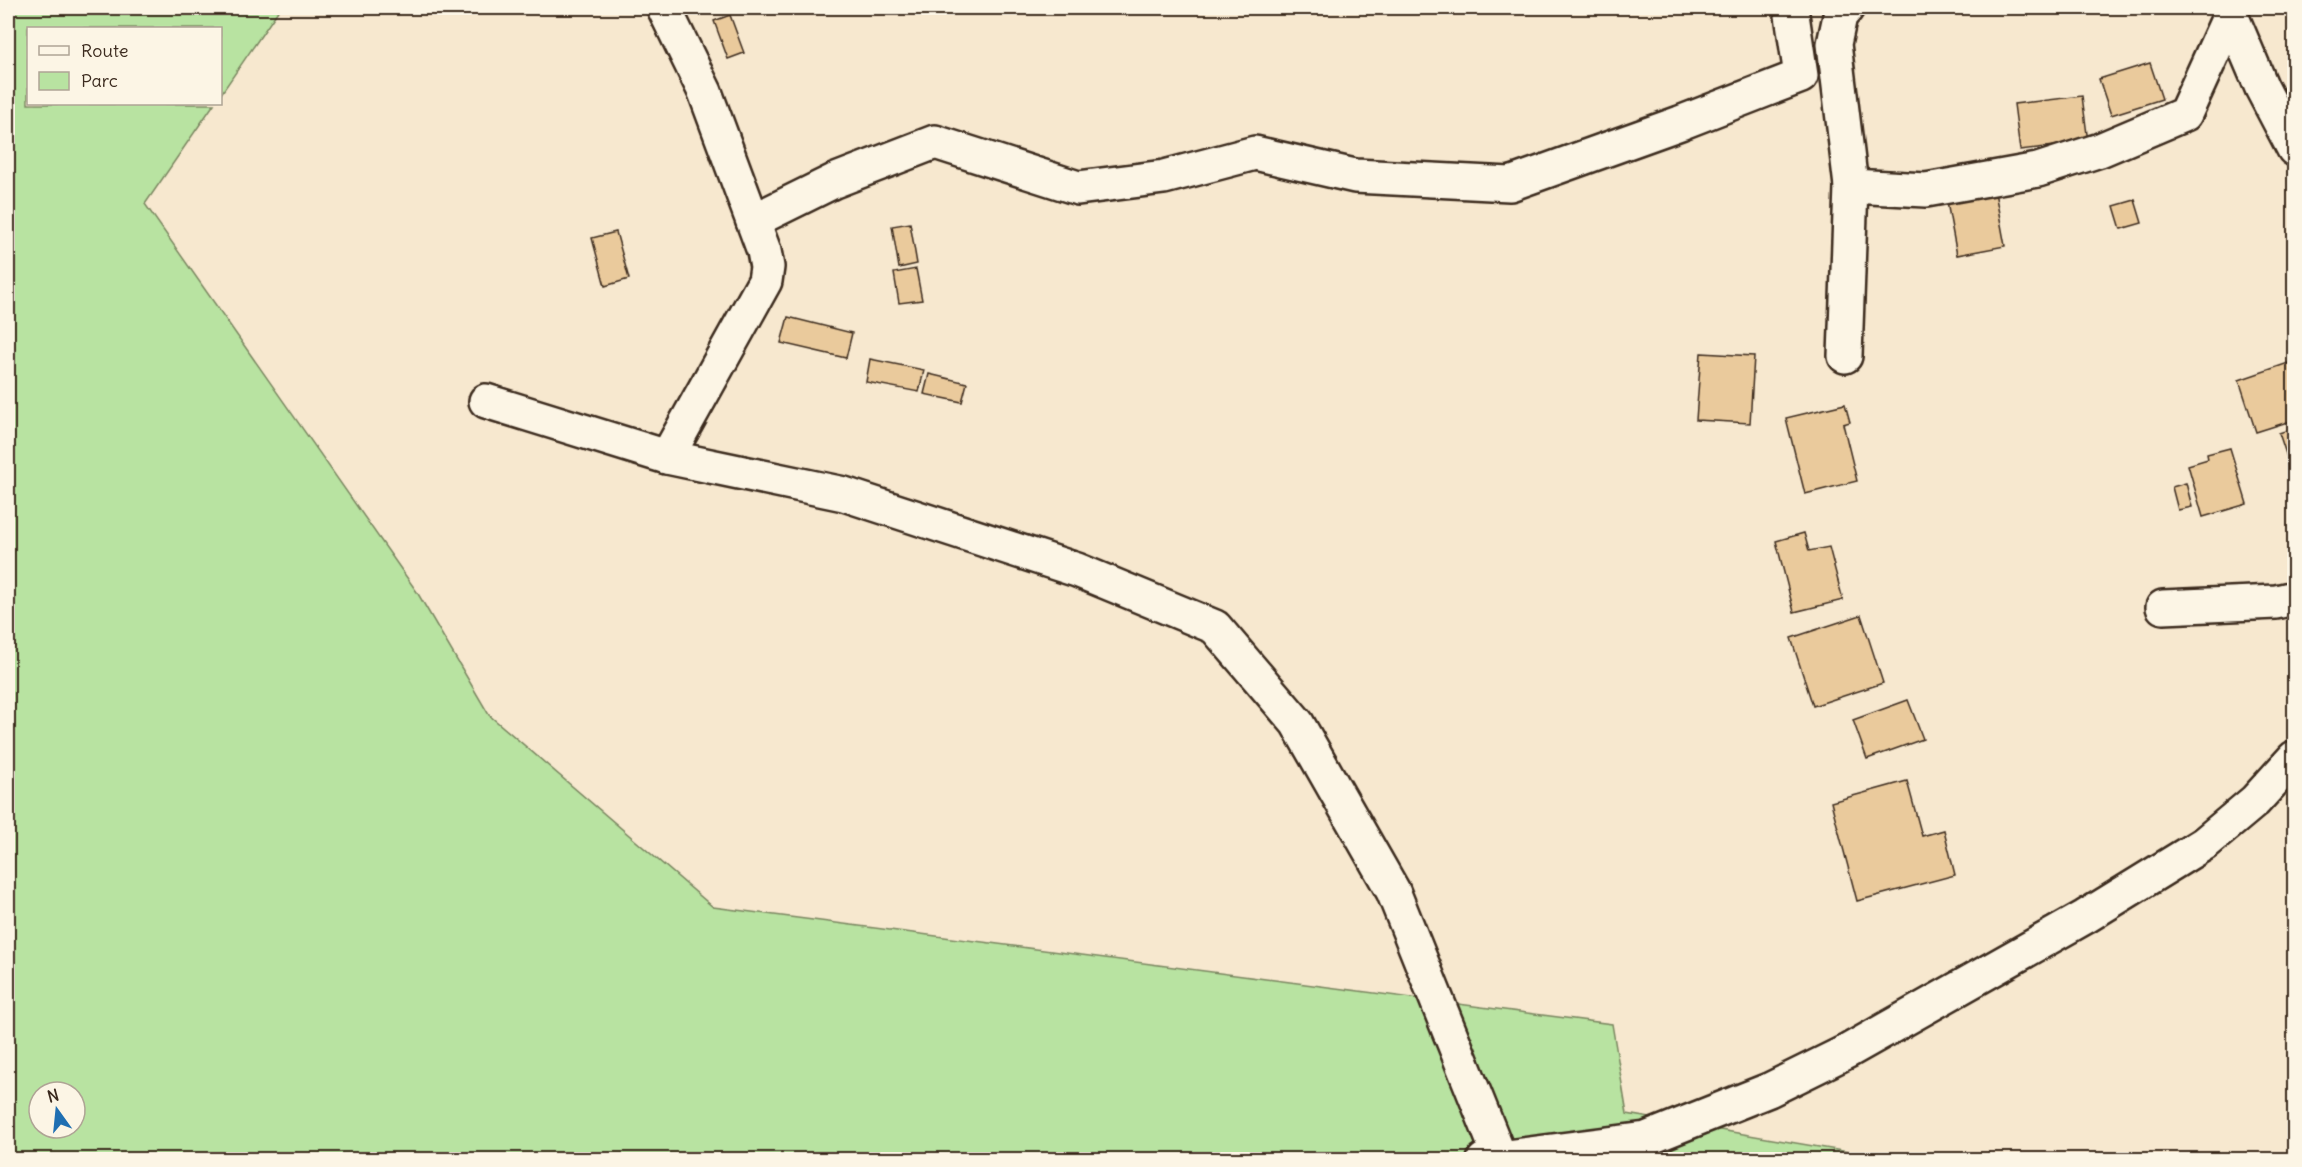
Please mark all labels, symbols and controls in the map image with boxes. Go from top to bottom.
legend [27,27,222,105]
text: Route [81,39,129,62]
text: Parc [81,69,118,92]
north arrow [27,1080,87,1140]
text: N [45,1084,61,1107]

